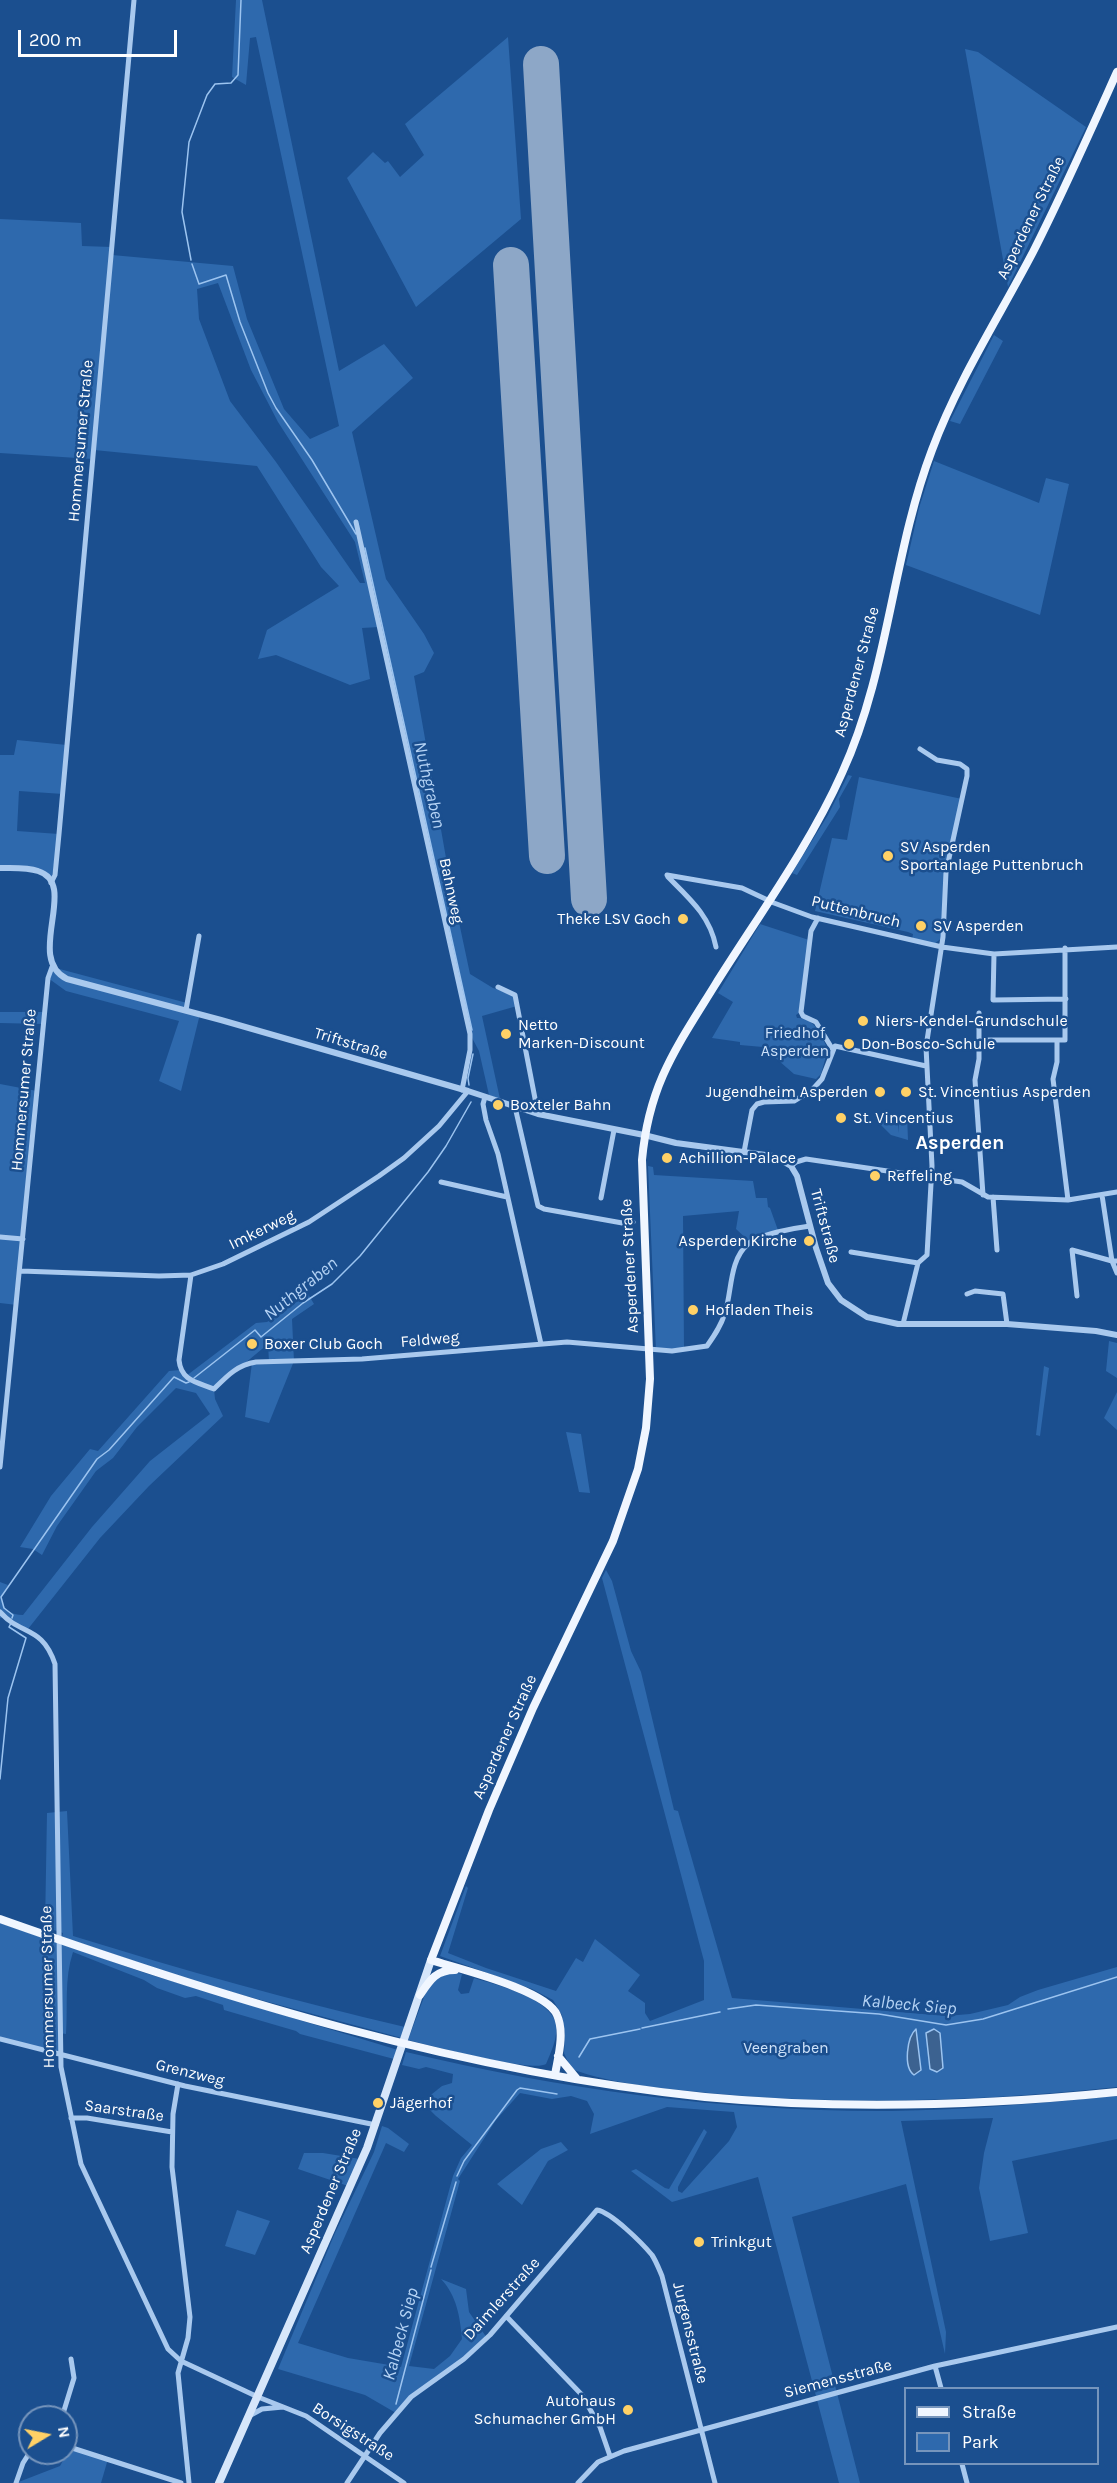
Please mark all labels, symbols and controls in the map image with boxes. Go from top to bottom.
scale bar [21,18,180,56]
text: 200 m [29,29,82,51]
street label: Asperdener Straße [993,153,1069,283]
street label: Hommersumer Straße [64,359,98,523]
street label: Asperdener Straße [830,605,884,739]
water label: Nuthgraben [408,739,450,831]
place label: SV Asperden Sportanlage Puttenbruch [900,837,1084,875]
marker: SV Asperden Sportanlage Puttenbruch [881,849,895,863]
street label: Bahnweg [435,856,467,926]
street label: Puttenbruch [809,892,903,932]
place label: Theke LSV Goch [557,909,671,929]
marker: Theke LSV Goch [676,912,690,926]
place label: SV Asperden [933,916,1024,936]
marker: SV Asperden [914,919,928,933]
street label: Hommersumer Straße [7,1008,41,1172]
place label: Niers-Kendel-Grundschule [875,1011,1068,1031]
marker: Niers-Kendel-Grundschule [856,1014,870,1028]
place label: Netto Marken-Discount [518,1015,645,1053]
park label: Friedhof Asperden [761,1023,829,1061]
street label: Triftstraße [312,1024,390,1064]
marker: Netto Marken-Discount [499,1027,513,1041]
place label: Don-Bosco-Schule [861,1034,995,1054]
marker: Don-Bosco-Schule [842,1037,856,1051]
place label: Jugendheim Asperden [706,1082,868,1102]
place label: St. Vincentius Asperden [918,1082,1091,1102]
marker: Jugendheim Asperden [873,1085,887,1099]
marker: St. Vincentius Asperden [899,1085,913,1099]
place label: Boxteler Bahn [510,1095,611,1115]
marker: Boxteler Bahn [491,1098,505,1112]
place label: St. Vincentius [853,1108,954,1128]
marker: St. Vincentius [834,1111,848,1125]
district label: Asperden [915,1131,1005,1155]
place label: Achillion-Palace [679,1148,796,1168]
marker: Achillion-Palace [660,1151,674,1165]
place label: Reffeling [887,1166,952,1186]
marker: Reffeling [868,1169,882,1183]
street label: Triftstraße [806,1187,844,1265]
street label: Asperdener Straße [617,1198,643,1334]
street label: Imkerweg [226,1206,298,1254]
place label: Asperden Kirche [678,1231,797,1251]
marker: Asperden Kirche [802,1234,816,1248]
water label: Nuthgraben [260,1253,342,1325]
place label: Hofladen Theis [705,1300,813,1320]
marker: Hofladen Theis [686,1303,700,1317]
street label: Feldweg [400,1328,460,1352]
place label: Boxer Club Goch [264,1334,383,1354]
marker: Boxer Club Goch [245,1337,259,1351]
street label: Asperdener Straße [469,1672,541,1802]
street label: Hommersumer Straße [37,1906,59,2068]
water label: Kalbeck Siep [861,1990,957,2020]
park label: Veengraben [743,2038,829,2058]
street label: Grenzweg [154,2055,226,2091]
place label: Jägerhof [390,2093,452,2113]
street label: Saarstraße [83,2096,165,2126]
marker: Jägerhof [371,2096,385,2110]
street label: Asperdener Straße [296,2125,366,2257]
place label: Trinkgut [711,2232,772,2252]
marker: Trinkgut [692,2235,706,2249]
street label: Daimlerstraße [460,2254,544,2344]
street label: Jurgensstraße [668,2280,712,2386]
water label: Kalbeck Siep [378,2285,424,2383]
street label: Siemensstraße [782,2355,894,2403]
legend [904,2387,1099,2465]
place label: Autohaus Schumacher GmbH [474,2391,616,2429]
street label: Borsigstraße [308,2398,398,2466]
text: Straße [962,2401,1016,2423]
marker: Autohaus Schumacher GmbH [621,2403,635,2417]
north arrow [18,2405,78,2465]
text: N [54,2425,75,2439]
text: Park [962,2431,999,2453]

